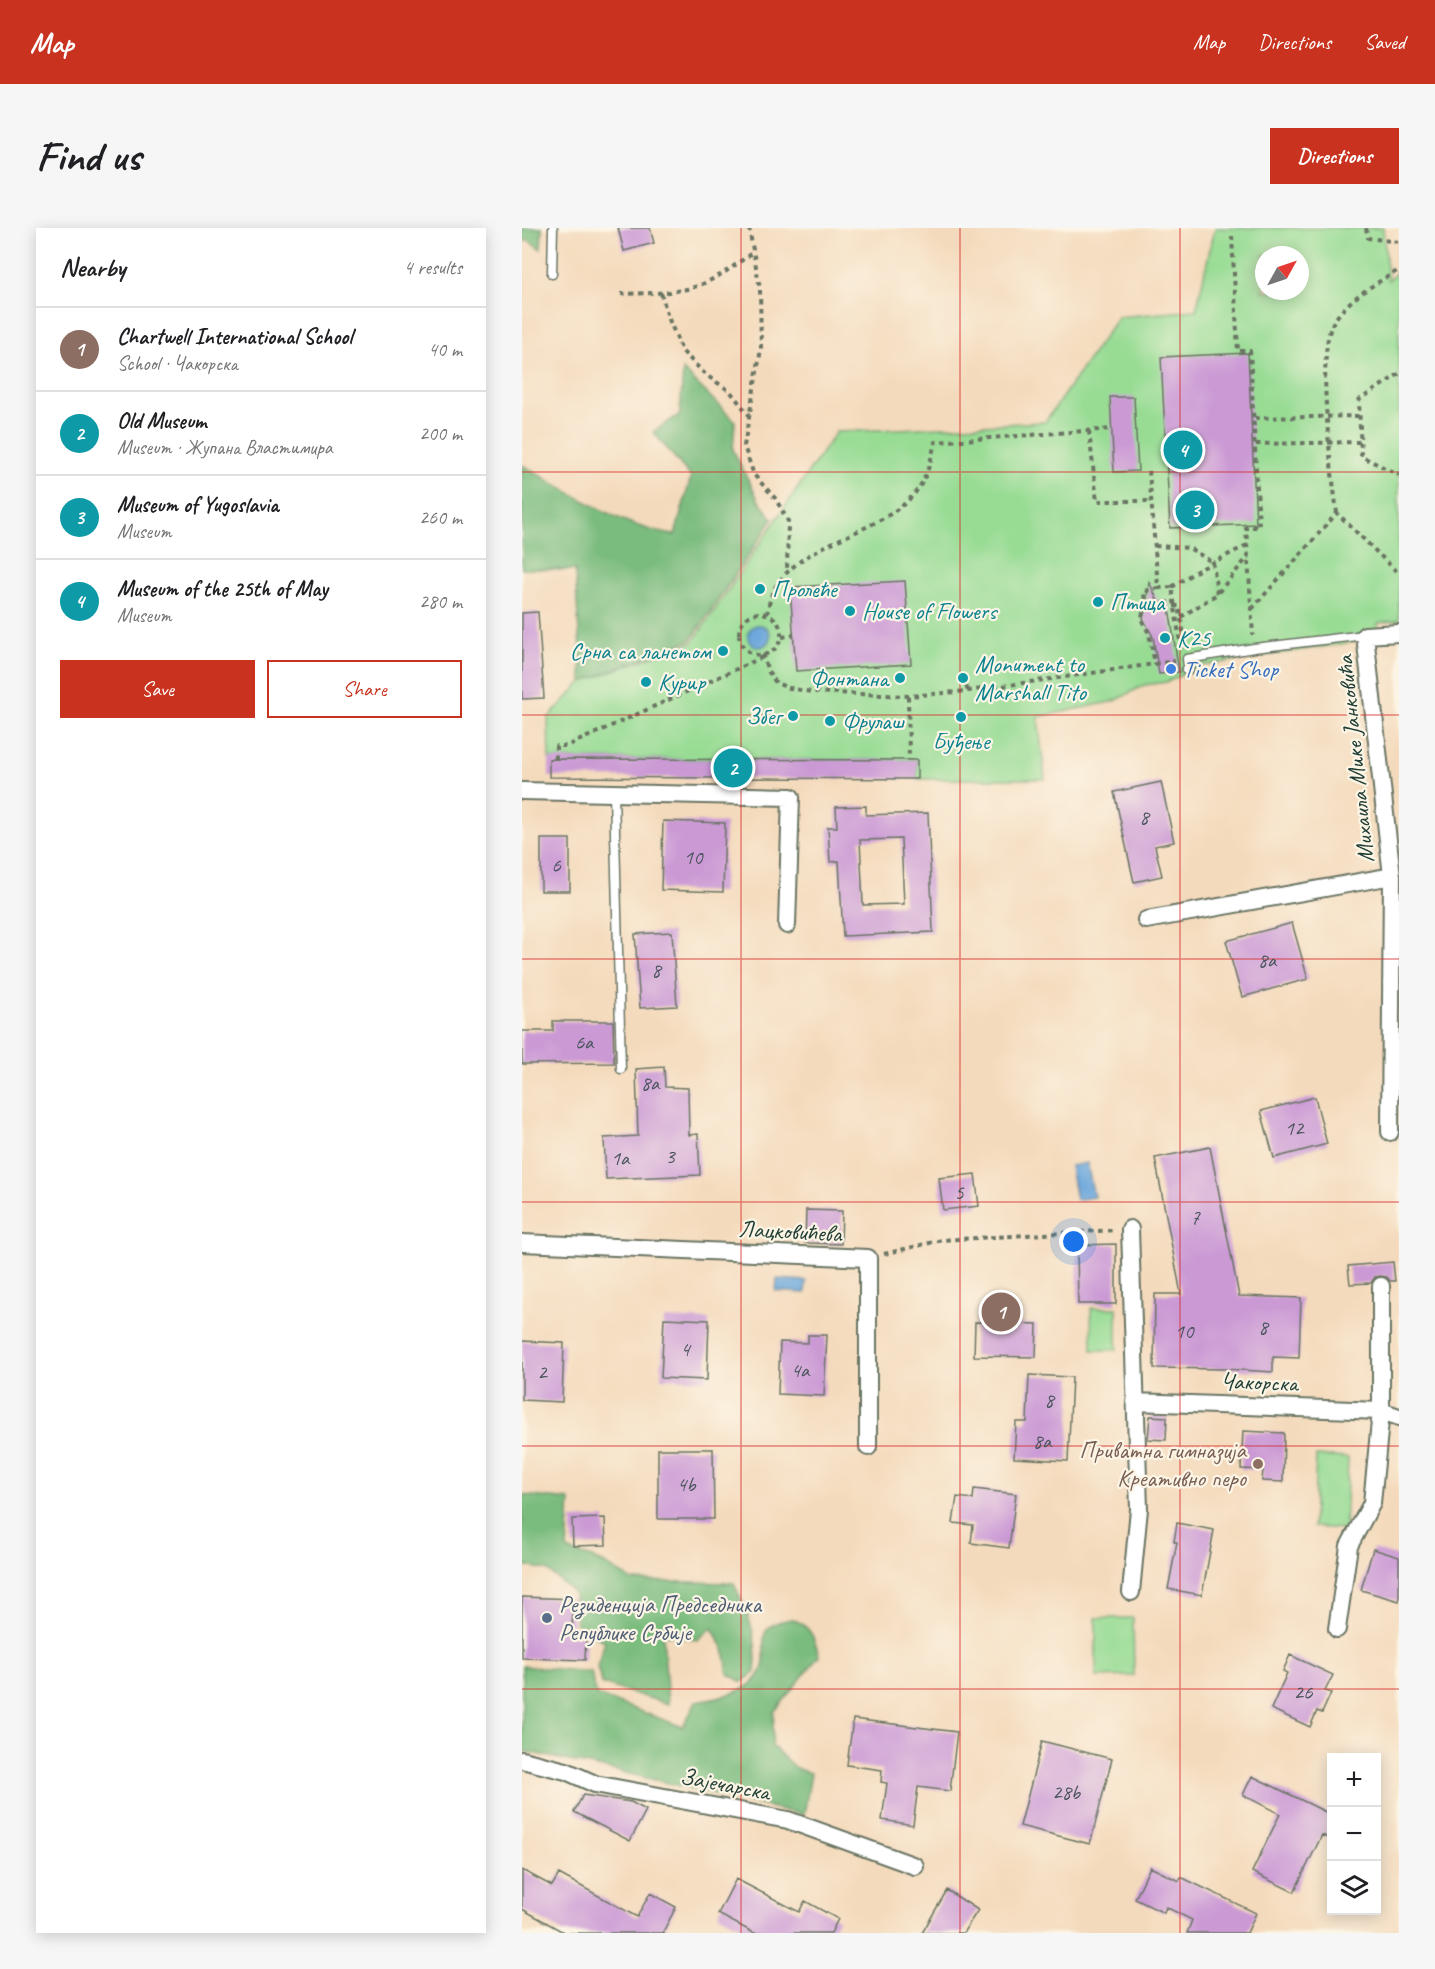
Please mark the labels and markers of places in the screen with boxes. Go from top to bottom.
pin: 4 [1164,428,1202,472]
pin: 3 [1176,488,1214,532]
place label: Пролеће [772,574,839,604]
marker: Пролеће [753,582,767,596]
place label: Птица [1110,587,1166,617]
marker: Птица [1091,595,1105,609]
place label: House of Flowers [862,596,998,626]
marker: House of Flowers [843,604,857,618]
place label: K25 [1177,623,1212,653]
marker: K25 [1158,631,1172,645]
place label: Срна са ланетом [570,636,712,666]
marker: Срна са ланетом [716,644,730,658]
place label: Monument to Marshall Tito [975,649,1087,707]
place label: Ticket Shop [1183,654,1280,684]
marker: Ticket Shop [1164,662,1178,676]
place label: Фонтана [810,663,890,693]
place label: Курир [658,667,707,697]
marker: Фонтана [893,671,907,685]
marker: Monument to Marshall Tito [956,671,970,685]
marker: Курир [639,675,653,689]
place label: Збег [746,701,784,731]
place label: Фрулаш [842,706,905,736]
marker: Збег [786,709,800,723]
marker: Буђење [954,710,968,724]
marker: Фрулаш [823,714,837,728]
place label: Буђење [932,726,992,756]
pin: 2 [714,746,752,790]
pin: 1 [982,1290,1020,1334]
place label: Приватна гимназија Креативно перо [1079,1435,1248,1493]
marker: Приватна гимназија Креативно перо [1251,1457,1265,1471]
place label: Резиденција Председника Републике Србије [559,1589,763,1647]
marker: Резиденција Председника Републике Србије [540,1611,554,1625]

